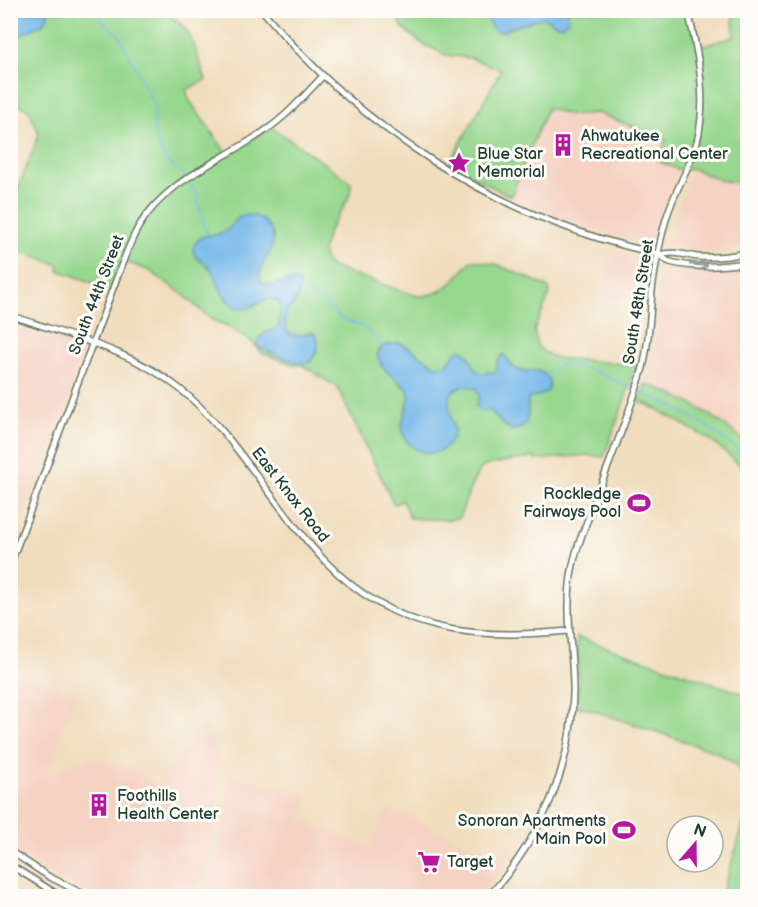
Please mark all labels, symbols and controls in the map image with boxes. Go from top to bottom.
place label: Ahwatukee Recreational Center [581,127,728,164]
building icon: Ahwatukee Recreational Center [550,132,576,158]
place label: Blue Star Memorial [477,145,545,182]
place icon: Blue Star Memorial [446,150,472,176]
street label: South 44th Street [65,232,129,358]
street label: South 48th Street [620,238,658,366]
one-way arrow [689,260,709,271]
street label: East Knox Road [247,444,333,546]
place label: Rockledge Fairways Pool [523,485,622,522]
sports icon: Rockledge Fairways Pool [626,490,652,516]
place label: Foothills Health Center [117,787,219,824]
building icon: Foothills Health Center [86,792,112,818]
place label: Sonoran Apartments Main Pool [458,812,606,849]
north arrow [665,814,725,874]
sports icon: Sonoran Apartments Main Pool [611,817,637,843]
text: N [691,820,709,842]
supermarket icon: Target [416,849,442,875]
place label: Target [447,853,493,872]

